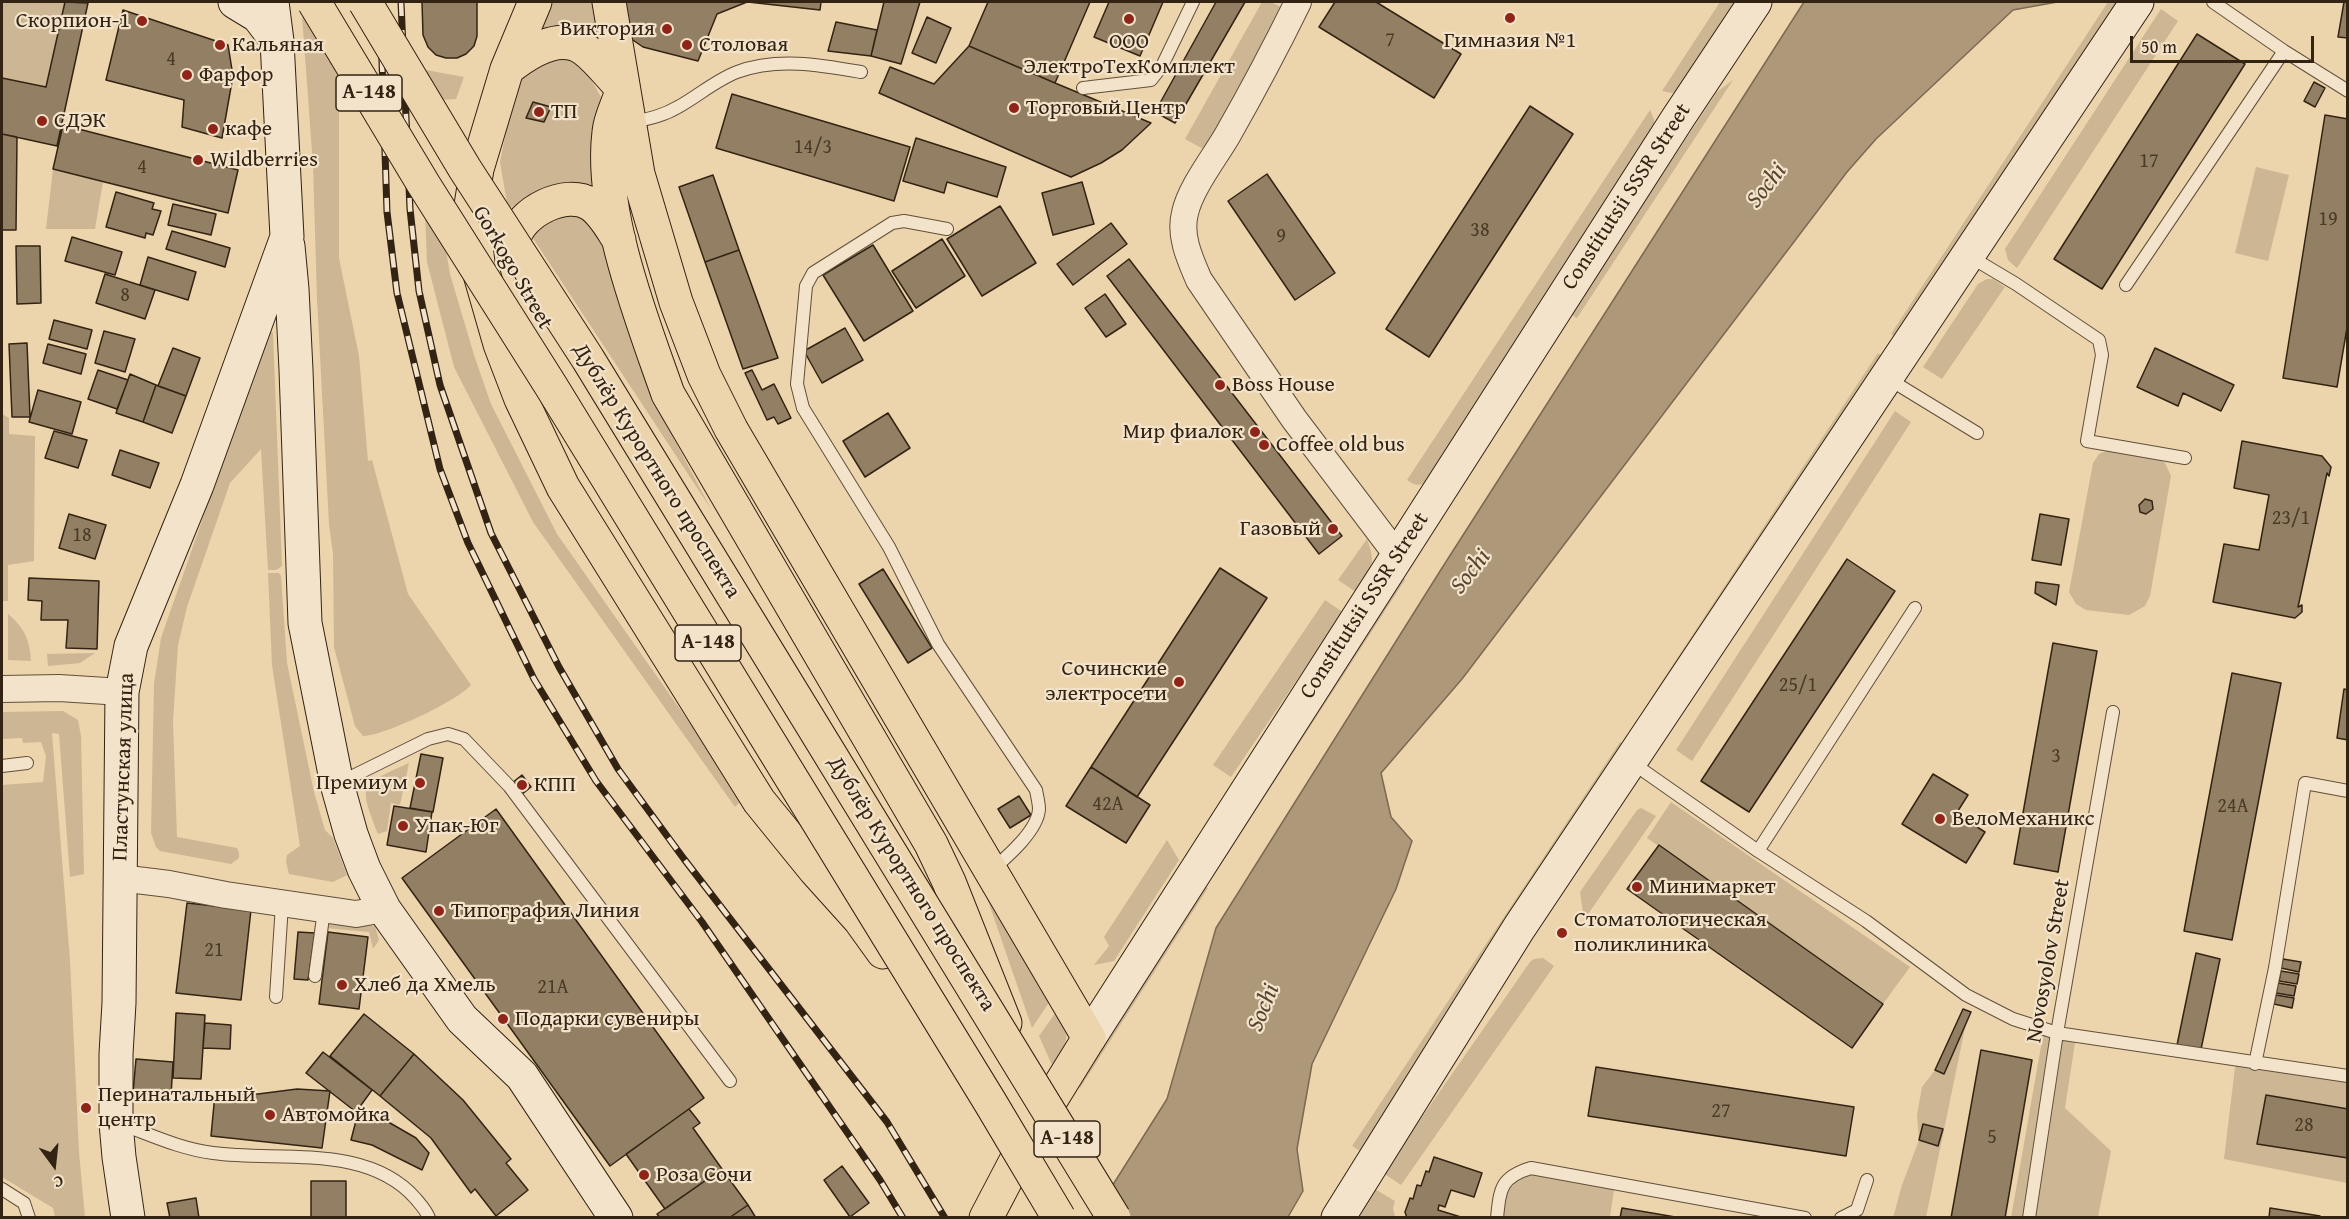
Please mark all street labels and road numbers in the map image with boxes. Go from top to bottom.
road number: А-148 [336,75,402,111]
street label: Constitutsii SSSR Street [1557,99,1697,295]
street label: Gorkogo Street [466,202,558,334]
street label: Дублёр Курортного проспекта [566,339,746,603]
street label: Constitutsii SSSR Street [1295,508,1435,704]
road number: А-148 [675,625,741,661]
street label: Пластунская улица [108,672,140,862]
street label: Дублёр Курортного проспекта [821,752,1001,1016]
street label: Novosyolov Street [2022,877,2076,1045]
road number: А-148 [1034,1121,1100,1157]

